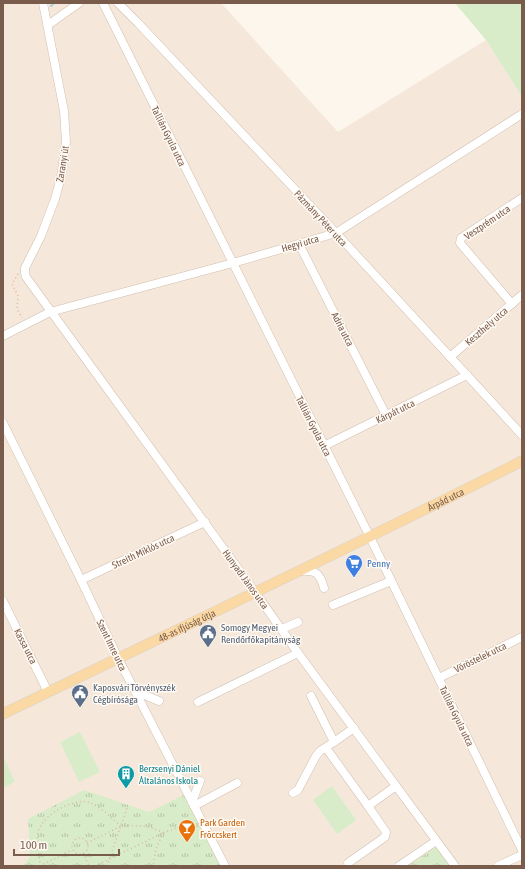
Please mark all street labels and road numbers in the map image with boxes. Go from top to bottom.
street label: Tallián Gyula utca [149,104,188,168]
street label: Zaranyi út [54,145,71,183]
street label: Pázmány Péter utca [292,188,349,249]
street label: Veszprém utca [462,203,513,242]
street label: Hegyi utca [280,233,320,254]
street label: Keszthely utca [463,305,510,348]
street label: Adria utca [329,310,356,348]
street label: Tallián Gyula utca [294,394,334,458]
street label: Kárpát utca [374,397,417,426]
street label: Árpád utca [426,486,466,513]
street label: Streith Miklós utca [110,532,176,571]
street label: Hunyadi János utca [220,547,271,611]
street label: 48-as ifjúság útja [156,607,218,644]
street label: Szent Imre utca [94,618,129,673]
street label: Kassa utca [12,627,39,666]
street label: Vöröstelek utca [452,640,508,675]
street label: Tallián Gyula utca [437,684,476,748]

